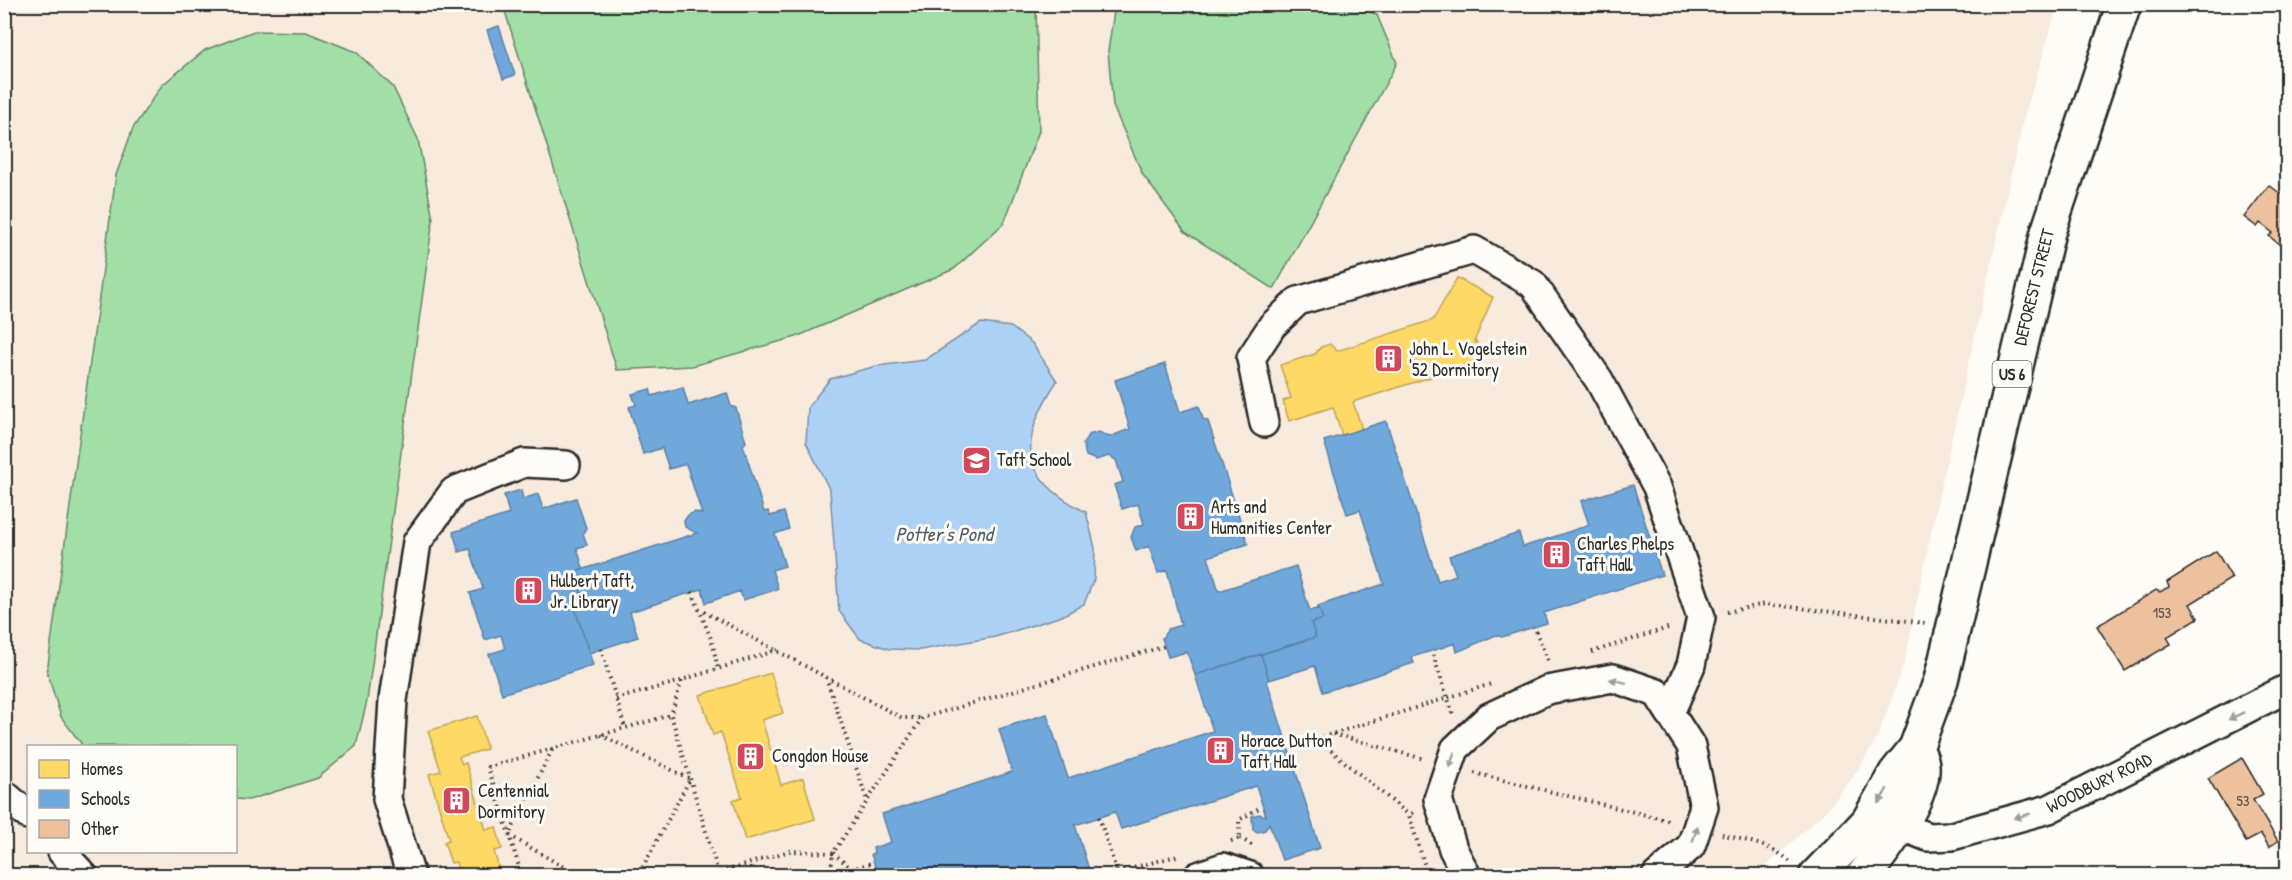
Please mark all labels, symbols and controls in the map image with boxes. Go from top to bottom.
street label: DEFOREST STREET [2007,225,2060,348]
place label: John L. Vogelstein '52 Dormitory [1409,336,1527,382]
building icon: John L. Vogelstein '52 Dormitory [1372,343,1404,375]
road number: US 6 [1992,361,2032,387]
school or university icon: Taft School [960,444,992,476]
place label: Taft School [997,447,1072,472]
place label: Arts and Humanities Center [1211,494,1332,540]
building icon: Arts and Humanities Center [1174,501,1206,533]
water label: Potter's Pond [895,520,996,547]
place label: Charles Phelps Taft Hall [1577,531,1674,577]
building icon: Charles Phelps Taft Hall [1540,538,1572,570]
place label: Hulbert Taft, Jr. Library [550,568,634,614]
building icon: Hulbert Taft, Jr. Library [513,575,545,607]
house number: 153 [2153,602,2172,623]
one-way arrow [1608,676,1627,685]
one-way arrow [2227,710,2245,720]
place label: Horace Dutton Taft Hall [1241,728,1332,774]
building icon: Horace Dutton Taft Hall [1204,735,1236,767]
building icon: Congdon House [735,740,767,772]
place label: Congdon House [772,743,869,768]
legend [27,745,237,853]
street label: WOODBURY ROAD [2042,746,2156,819]
one-way arrow [1446,751,1456,769]
text: Homes [81,756,123,781]
place label: Centennial Dormitory [478,778,549,824]
building icon: Centennial Dormitory [441,785,473,817]
text: Schools [81,786,130,811]
one-way arrow [1878,788,1888,805]
house number: 53 [2236,790,2250,811]
one-way arrow [2013,812,2031,822]
text: Other [81,816,119,841]
one-way arrow [1691,825,1700,843]

